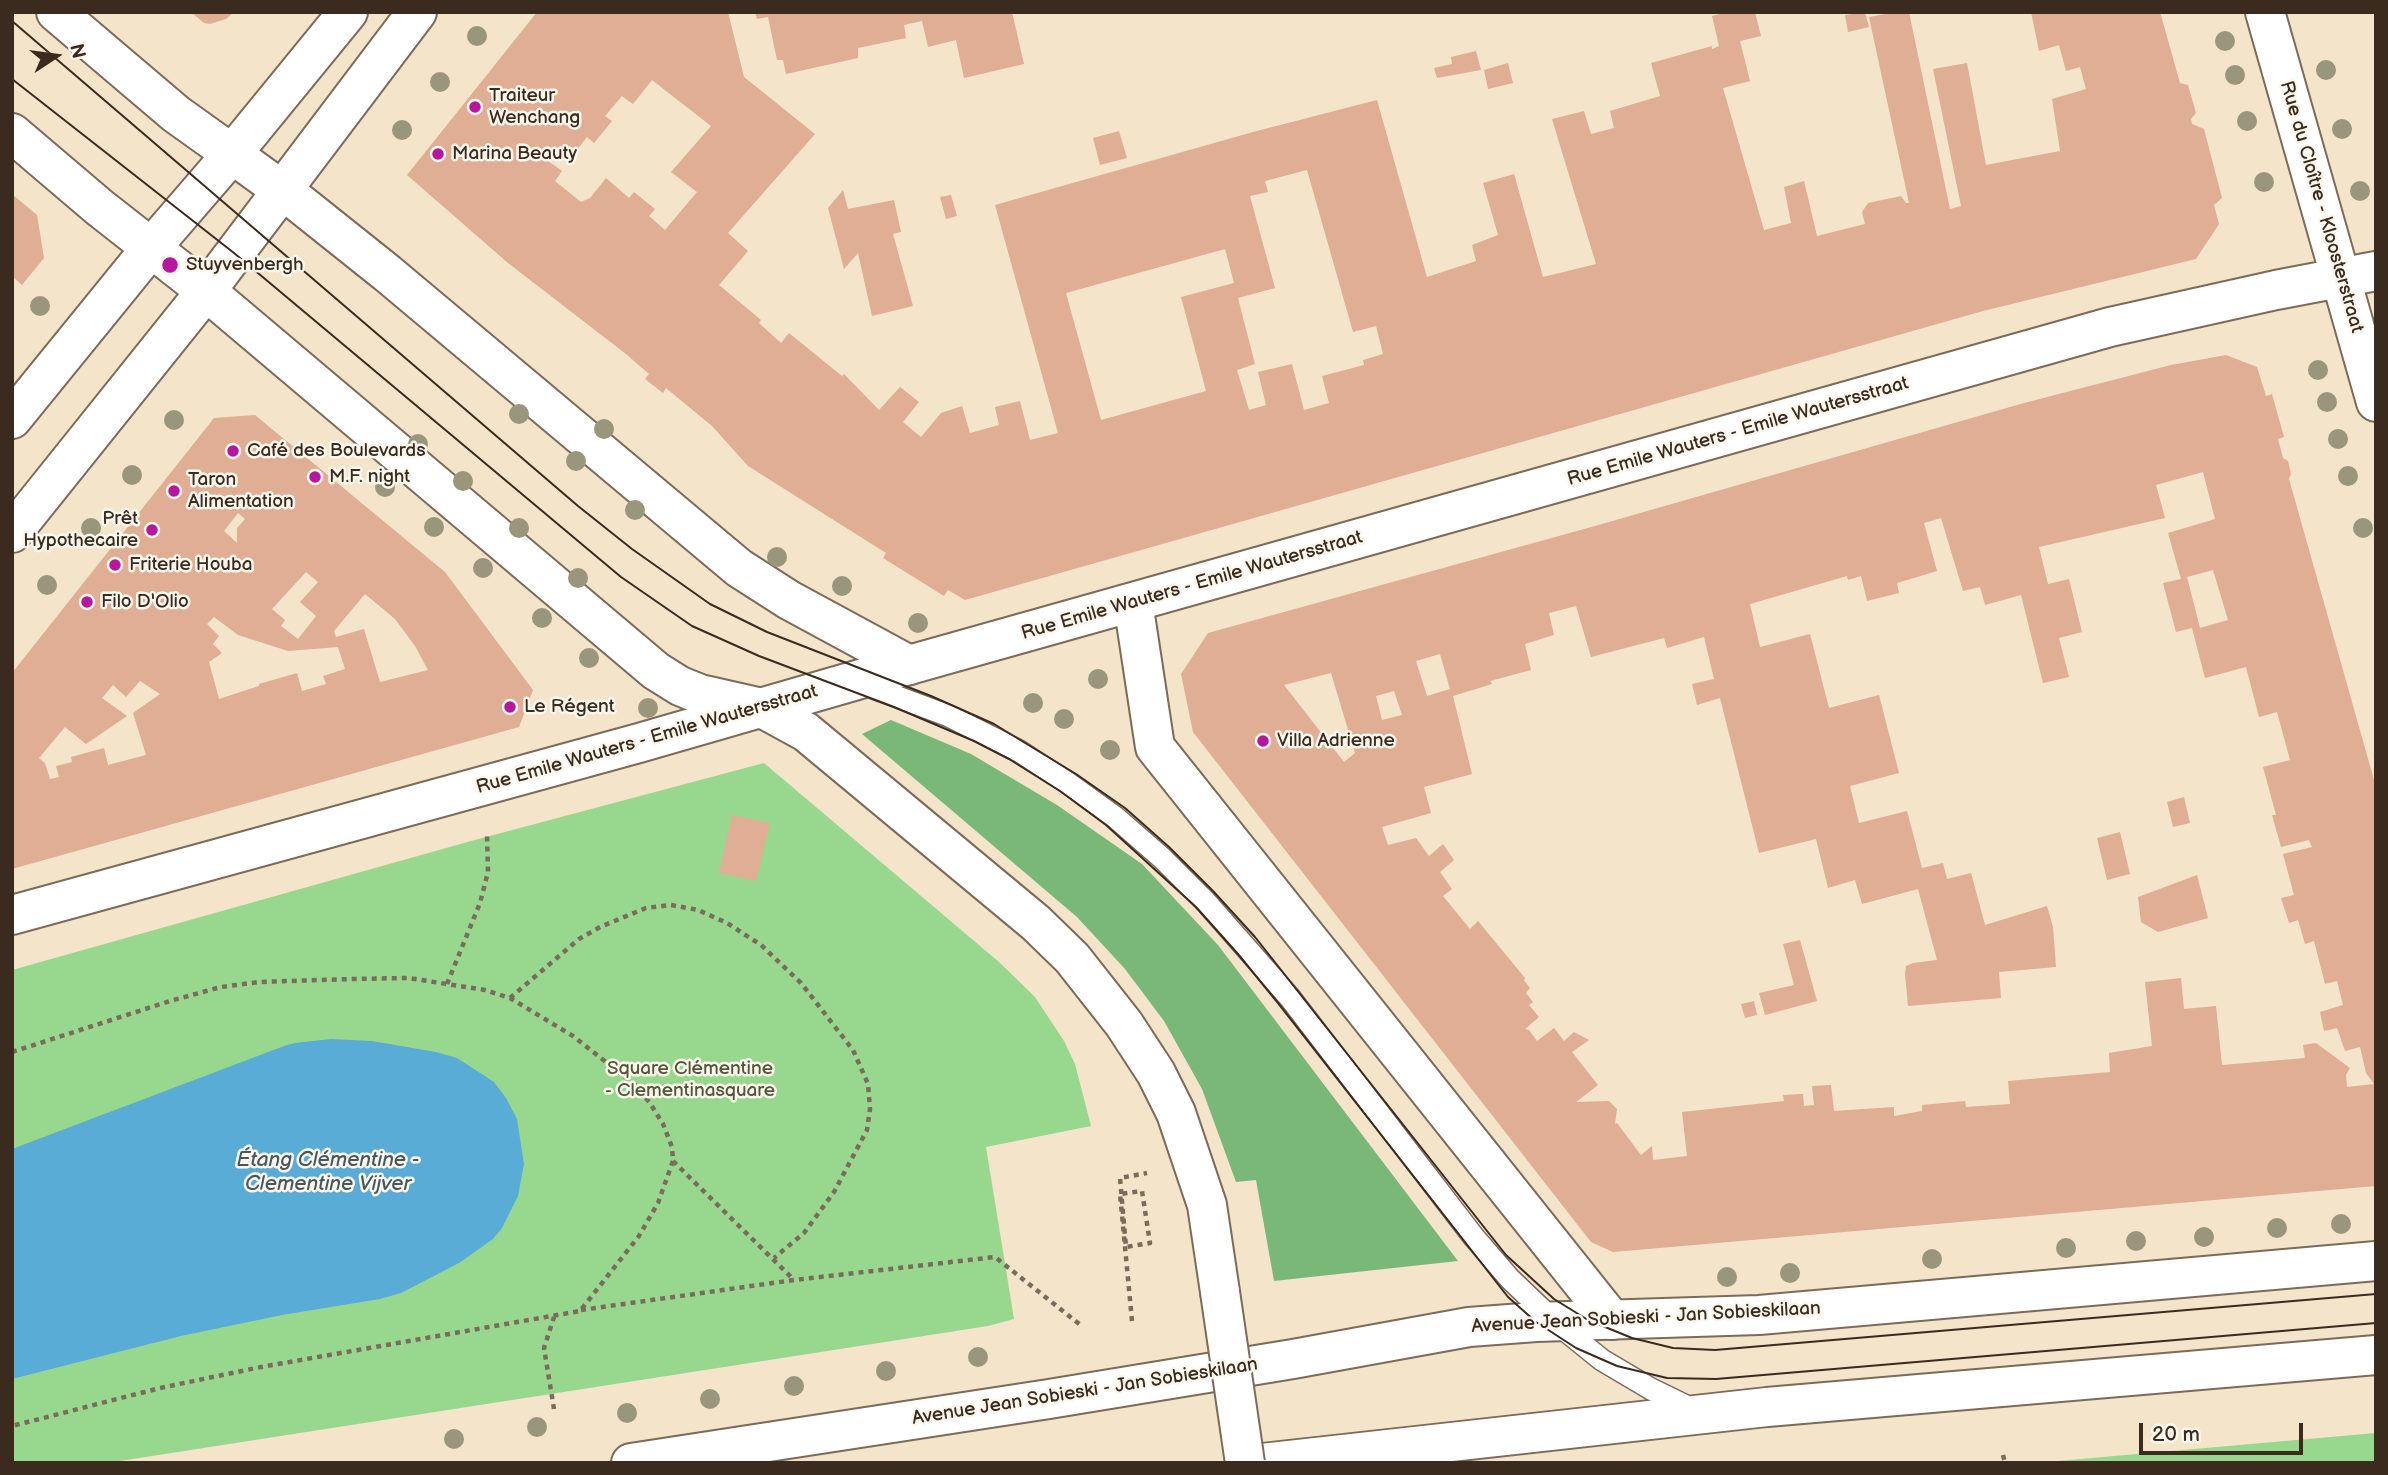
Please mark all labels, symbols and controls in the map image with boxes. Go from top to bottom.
north arrow [21,21,91,91]
text: N [64,42,90,61]
street label: Rue du Cloître - Kloosterstraat [2274,79,2368,335]
place label: Traiteur Wenchang [489,85,580,129]
marker: Traiteur Wenchang [467,99,483,115]
place label: Marina Beauty [452,143,577,165]
marker: Marina Beauty [430,146,446,162]
place label: Stuyvenbergh [186,254,304,276]
marker: Stuyvenbergh [160,255,180,275]
street label: Rue Emile Wauters - Emile Wautersstraat [1565,372,1911,492]
place label: Café des Boulevards [247,440,426,462]
marker: Café des Boulevards [225,443,241,459]
place label: M.F. night [329,466,410,488]
place label: Taron Alimentation [188,469,294,513]
marker: M.F. night [307,469,323,485]
marker: Taron Alimentation [166,483,182,499]
place label: Prêt Hypothecaire [23,508,138,552]
marker: Prêt Hypothecaire [144,522,160,538]
street label: Rue Emile Wauters - Emile Wautersstraat [1019,526,1365,646]
place label: Friterie Houba [129,554,252,576]
marker: Friterie Houba [107,557,123,573]
place label: Filo D'Olio [101,591,189,613]
marker: Filo D'Olio [79,594,95,610]
street label: Rue Emile Wauters - Emile Wautersstraat [474,680,820,800]
place label: Le Régent [524,696,615,718]
marker: Le Régent [502,699,518,715]
place label: Villa Adrienne [1277,730,1395,752]
marker: Villa Adrienne [1255,733,1271,749]
park label: Square Clémentine - Clementinasquare [605,1058,775,1102]
water label: Étang Clémentine - Clementine Vijver [237,1148,419,1198]
street label: Avenue Jean Sobieski - Jan Sobieskilaan [1471,1297,1821,1339]
street label: Avenue Jean Sobieski - Jan Sobieskilaan [911,1353,1259,1431]
scale bar [2143,1408,2308,1452]
text: 20 m [2152,1422,2200,1447]

